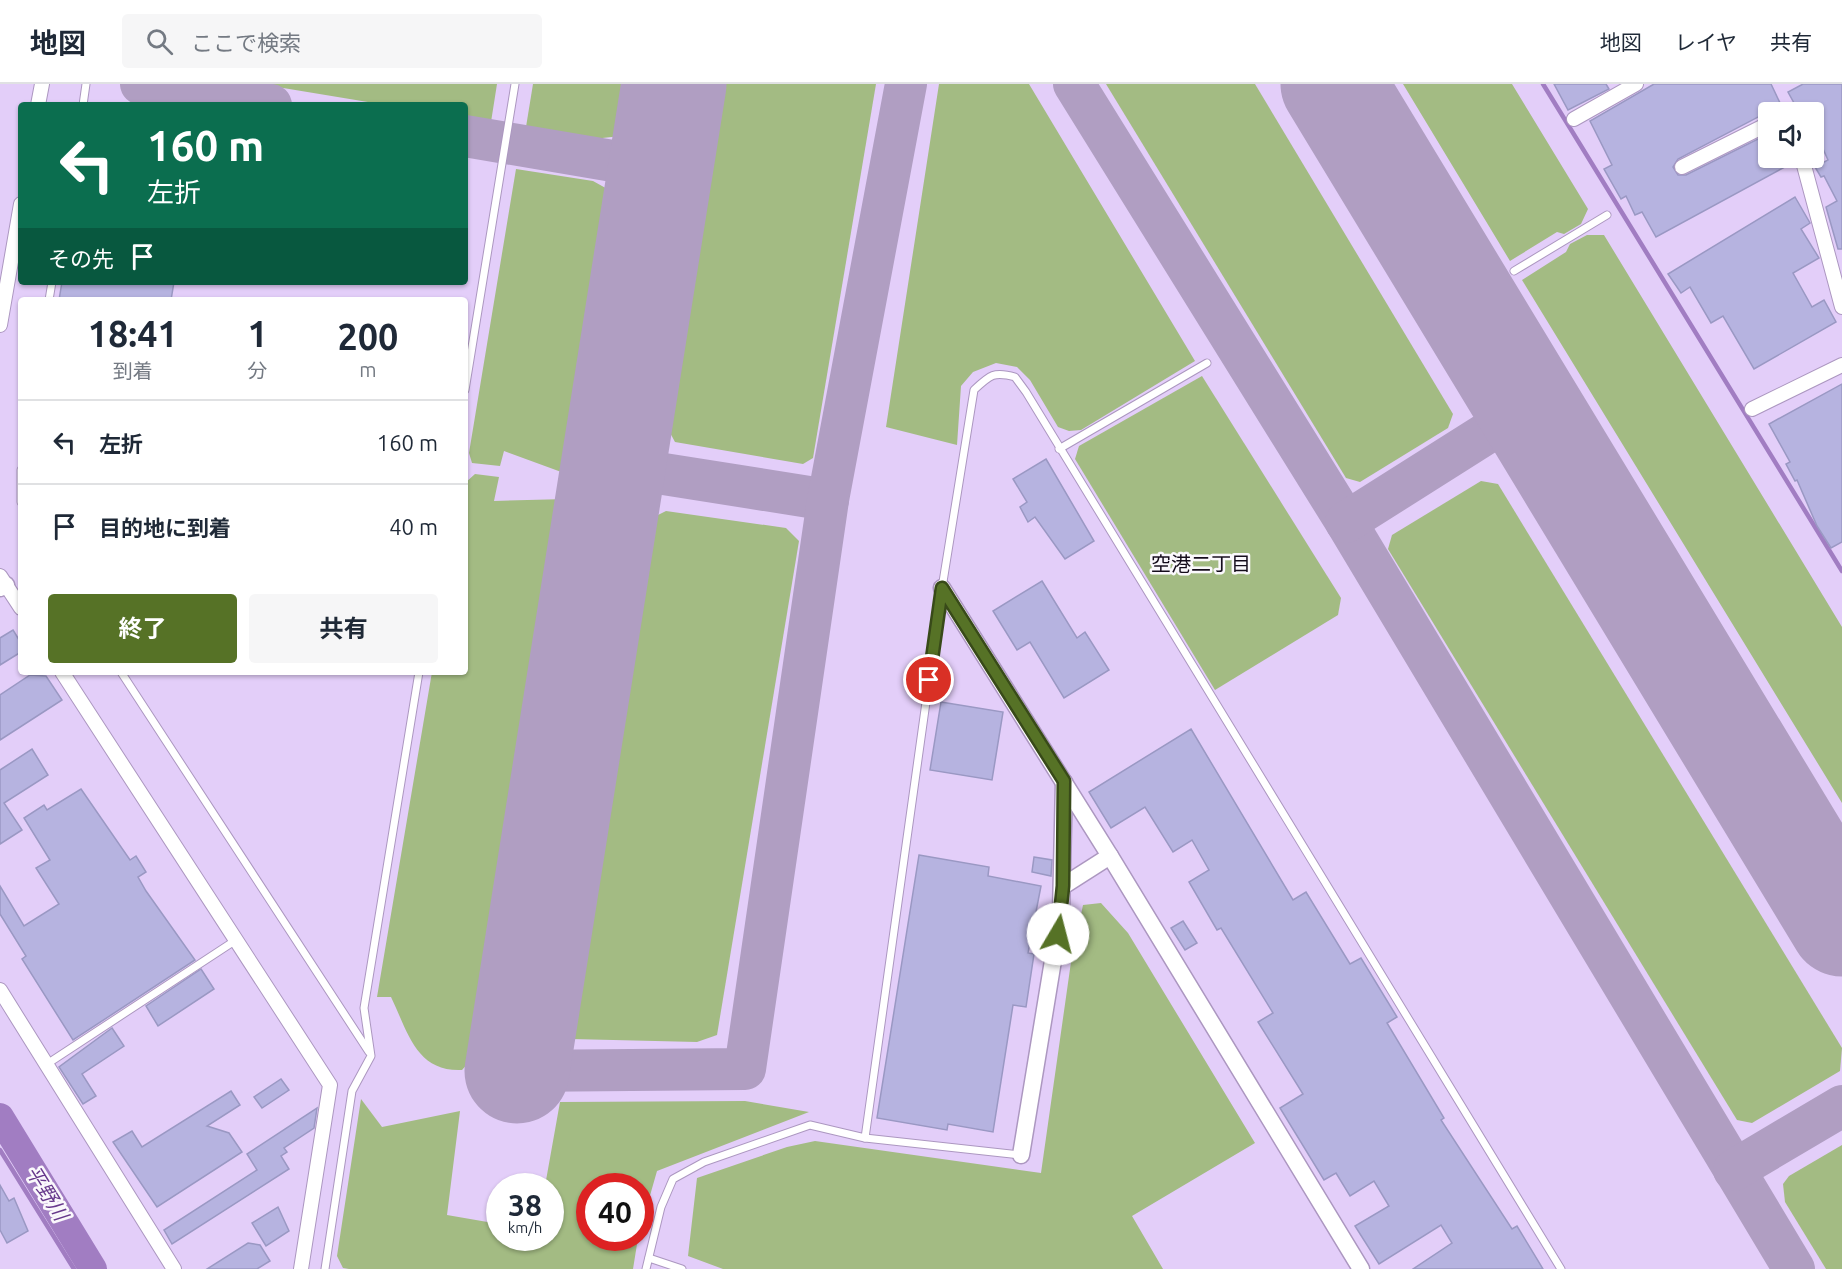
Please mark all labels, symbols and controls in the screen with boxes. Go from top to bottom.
search box [122,14,542,68]
icon: search [143,25,176,58]
text: 地図 [30,27,86,58]
text: ここで検索 [191,30,301,55]
text: 地図 [1600,30,1642,54]
text: レイヤ [1675,30,1737,54]
text: 共有 [1770,30,1812,54]
map controls [1758,102,1824,168]
button: sound [1758,102,1824,168]
text: 160 m [147,122,264,169]
icon: left [48,126,126,204]
text: 左折 [147,177,201,207]
icon: arrive [126,240,159,273]
text: その先 [48,246,114,271]
text: 18:41 [88,313,178,354]
text: 1 [247,313,268,354]
text: 200 [337,316,398,357]
text: m [359,358,377,381]
text: 到着 [113,359,153,382]
text: 分 [248,359,268,382]
icon: left [48,426,81,459]
text: 160 m [377,430,438,455]
text: 左折 [99,431,143,456]
icon: arrive [48,510,81,543]
text: 40 m [389,514,438,539]
text: 目的地に到着 [99,515,231,540]
district label: 空港二丁目 [1151,552,1251,575]
button: 終了 [48,594,237,663]
button: 共有 [249,594,438,663]
pin [903,654,954,705]
icon: arrive [912,663,945,696]
position arrow [1026,902,1090,966]
water label: 平野川 [22,1161,74,1226]
speed limit sign: 40 [576,1173,654,1251]
text: 38 [508,1188,542,1222]
text: km/h [508,1219,542,1236]

